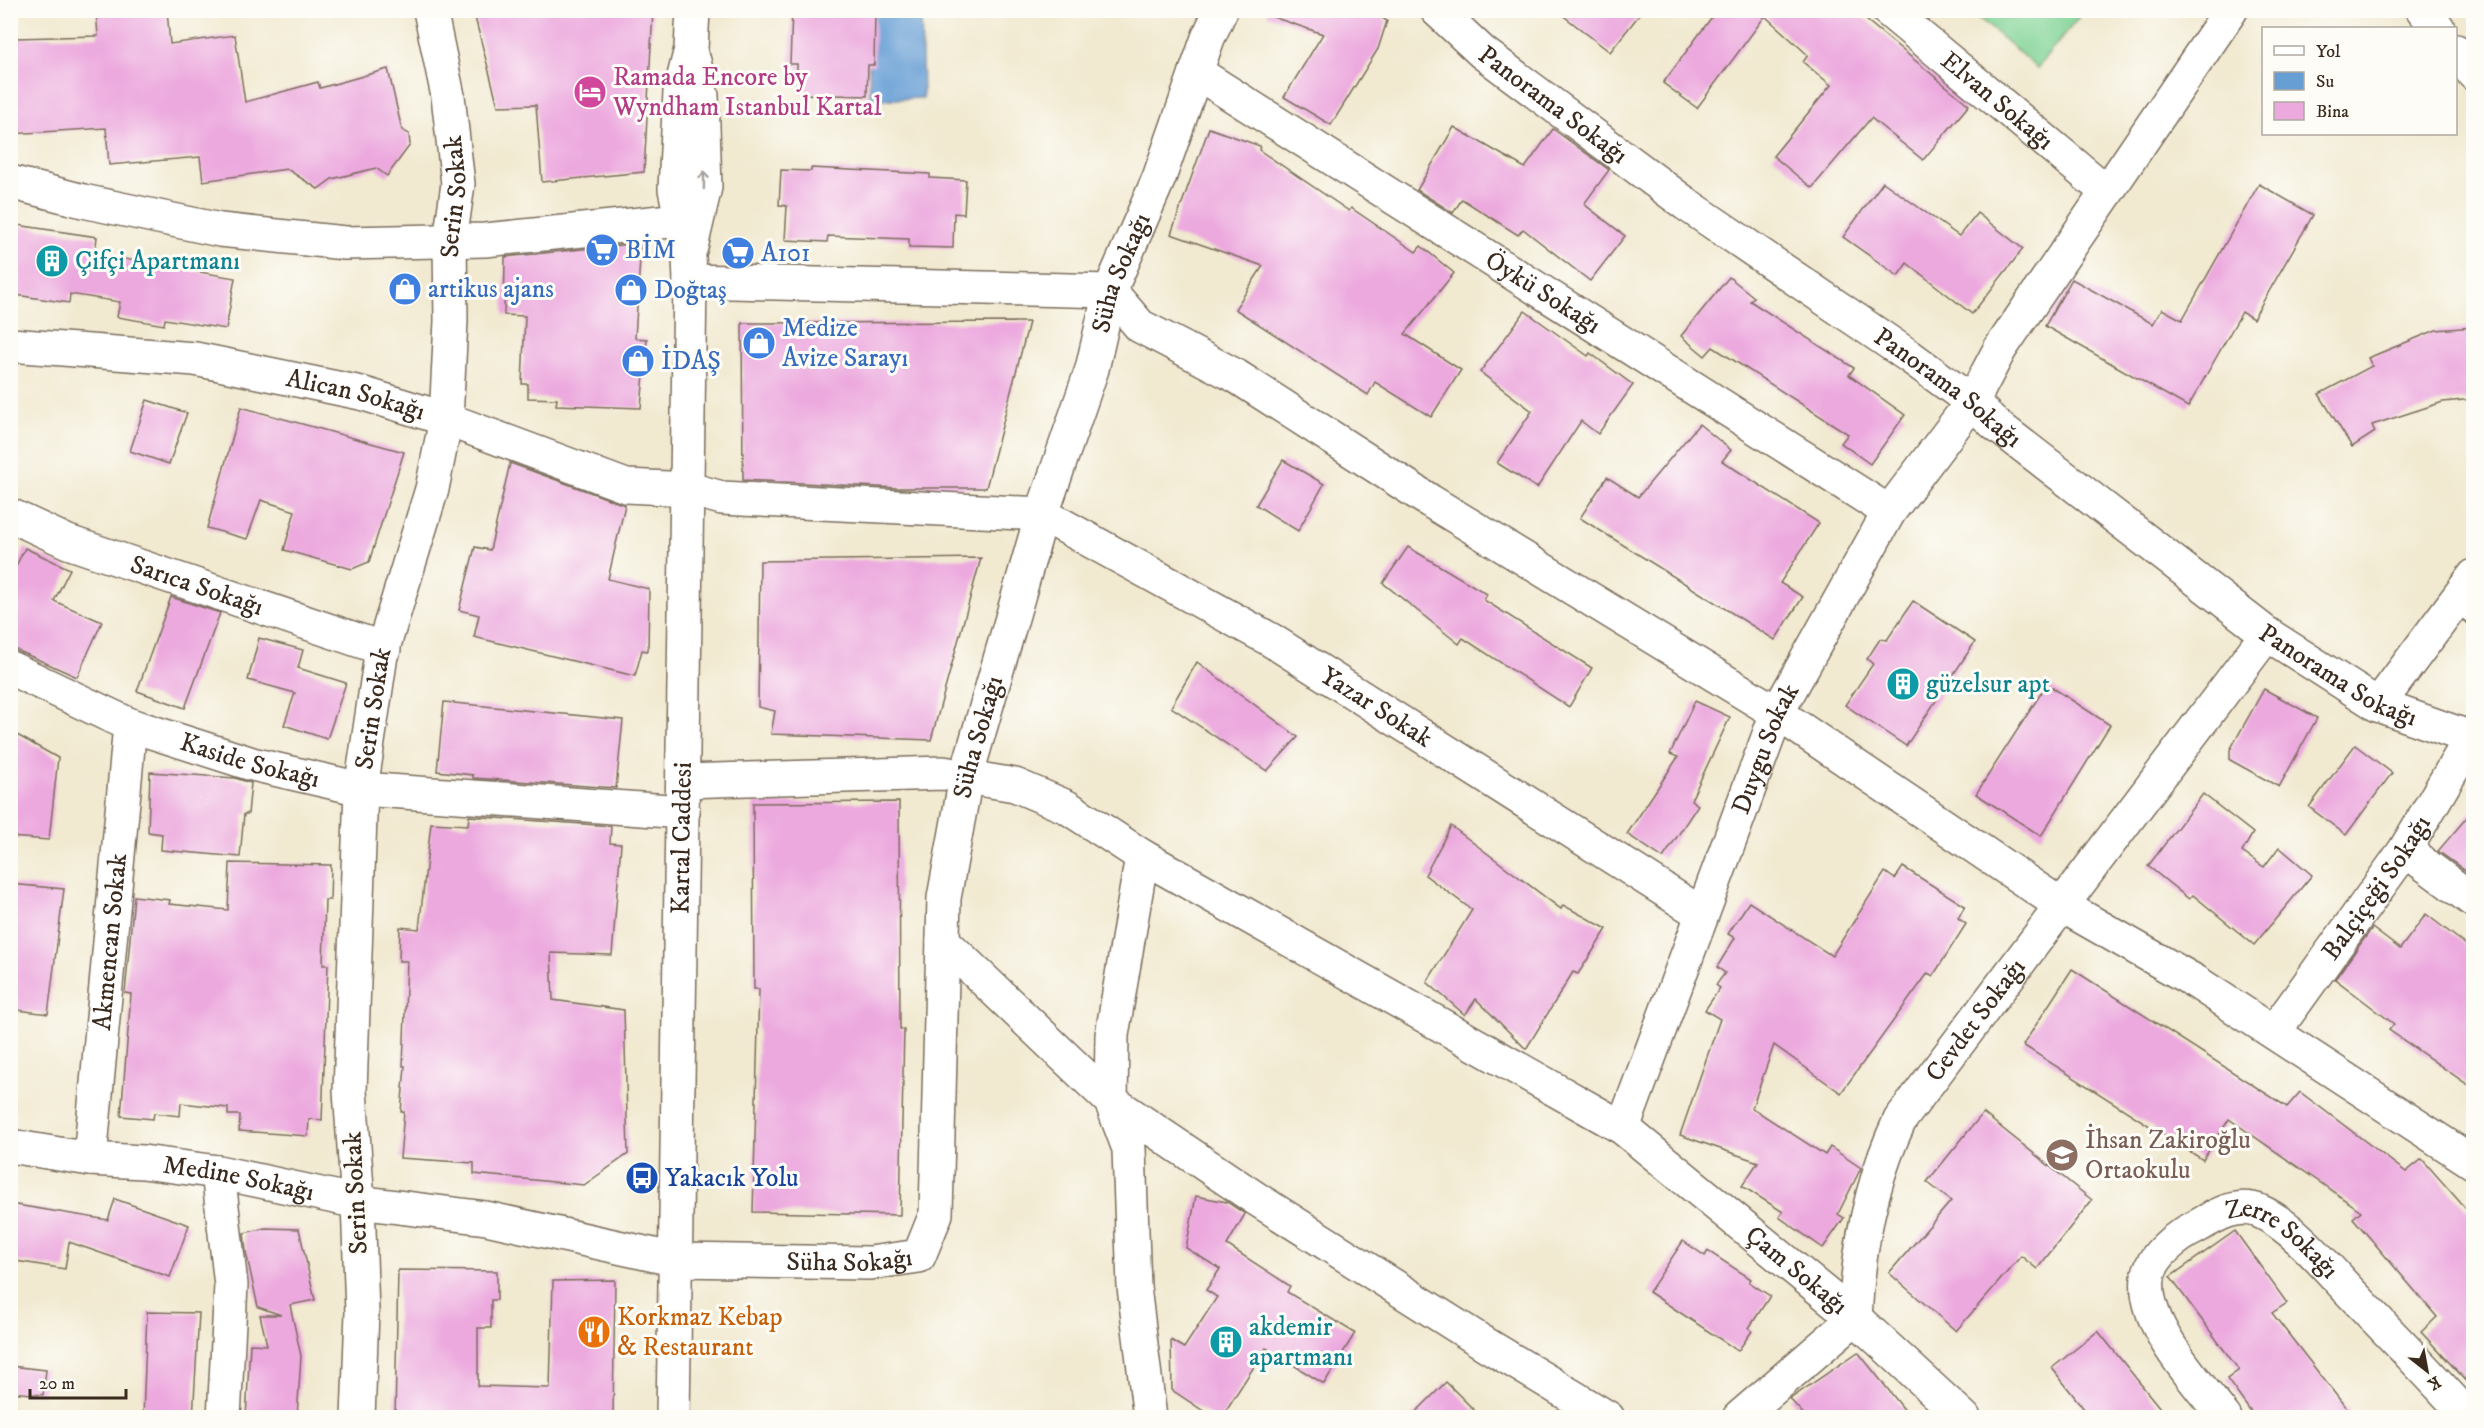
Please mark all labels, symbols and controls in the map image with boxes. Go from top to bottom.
legend [2262,27,2457,135]
street label: Panorama Sokağı [1471,38,1634,171]
text: Yol [2316,41,2341,63]
street label: Elvan Sokağı [1934,44,2061,157]
place label: Ramada Encore by Wyndham Istanbul Kartal [612,61,882,124]
text: Su [2316,71,2334,93]
hotel icon: Ramada Encore by Wyndham Istanbul Kartal [572,74,608,110]
text: Bina [2316,101,2349,123]
street label: Serin Sokak [433,134,474,258]
one-way arrow [698,170,710,190]
street label: Süha Sokağı [1084,208,1158,336]
supermarket icon: BİM [584,232,620,268]
place label: BİM [625,233,676,267]
supermarket icon: A101 [720,235,756,271]
place label: A101 [761,237,810,270]
building icon: Çifçi Apartmanı [34,243,70,279]
street label: Öykü Sokağı [1479,243,1607,341]
place label: Çifçi Apartmanı [75,245,240,278]
shop icon: artikus ajans [387,271,423,307]
shop icon: Doğtaş [613,272,649,308]
place label: artikus ajans [428,273,554,306]
place label: Doğtaş [654,274,727,307]
place label: Medize Avize Sarayı [782,312,908,375]
street label: Panorama Sokağı [1867,320,2029,455]
shop icon: Medize Avize Sarayı [741,325,777,361]
shop icon: İDAŞ [620,343,656,379]
place label: İDAŞ [661,344,721,378]
street label: Alican Sokağı [283,362,429,428]
street label: Sarıca Sokağı [126,548,268,623]
street label: Panorama Sokağı [2253,617,2421,734]
street label: Serin Sokak [348,643,399,772]
street label: Yazar Sokak [1314,659,1439,755]
building icon: güzelsur apt [1885,666,1921,702]
place label: güzelsur apt [1926,668,2050,701]
street label: Süha Sokağı [946,672,1011,801]
street label: Duygu Sokak [1724,677,1807,819]
street label: Kaside Sokağı [176,726,323,795]
street label: Kartal Caddesi [664,762,699,914]
street label: Balçiçeği Sokağı [2314,809,2438,967]
street label: Akmencan Sokak [85,852,135,1032]
street label: Cevdet Sokağı [1918,952,2033,1088]
place label: İhsan Zakiroğlu Ortaokulu [2085,1123,2251,1187]
street label: Serin Sokak [336,1131,376,1255]
school or university icon: İhsan Zakiroğlu Ortaokulu [2044,1137,2080,1173]
street label: Medine Sokağı [161,1148,317,1209]
bus stop icon: Yakacık Yolu [624,1160,660,1196]
place label: Yakacık Yolu [665,1162,799,1195]
street label: Zerre Sokağı [2222,1191,2346,1286]
street label: Çam Sokağı [1739,1219,1855,1322]
street label: Süha Sokağı [786,1241,914,1279]
place label: Korkmaz Kebap & Restaurant [617,1301,782,1364]
place label: akdemir apartmanı [1249,1311,1353,1374]
restaurant icon: Korkmaz Kebap & Restaurant [576,1314,612,1350]
building icon: akdemir apartmanı [1208,1324,1244,1360]
north arrow [2397,1341,2457,1401]
scale bar [30,1362,126,1400]
text: K [2424,1372,2444,1395]
text: 20 m [39,1373,75,1395]

